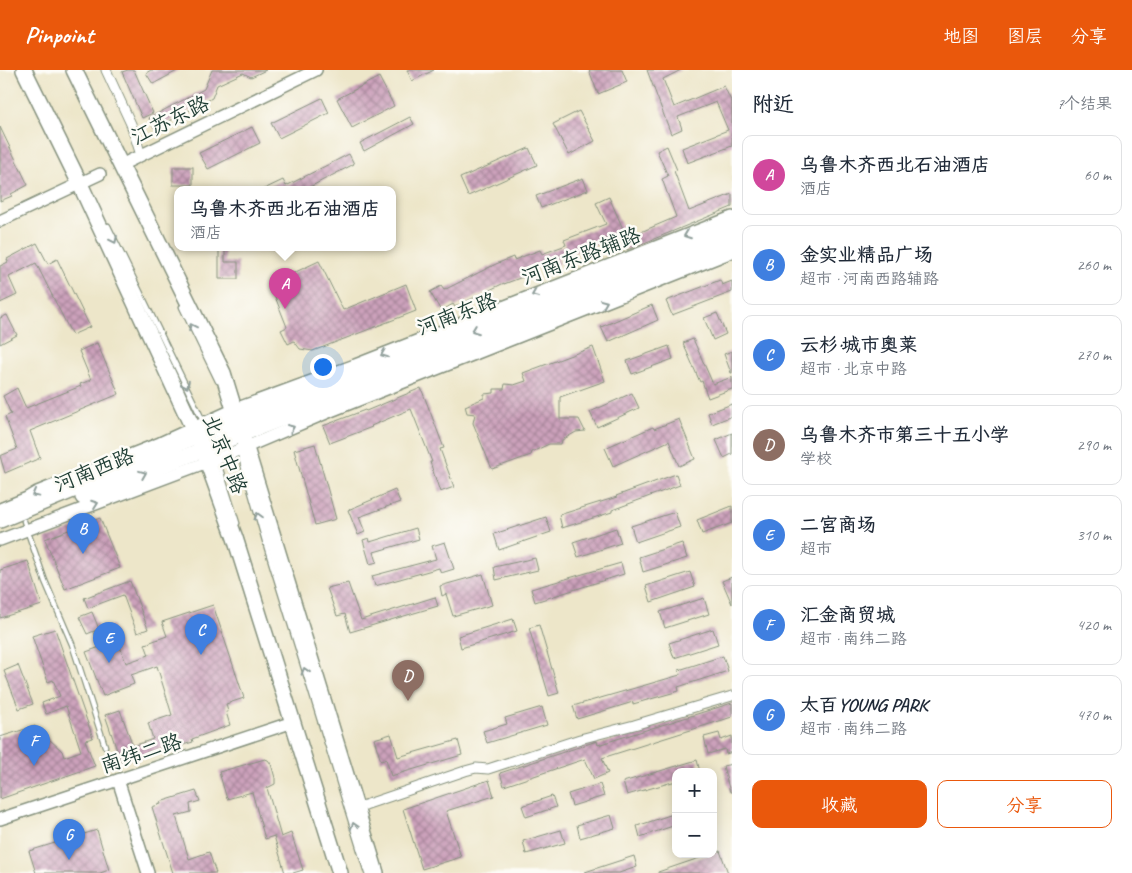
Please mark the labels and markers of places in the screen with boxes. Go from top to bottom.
pin: A [269,268,301,309]
pin: B [67,513,99,554]
pin: C [185,614,217,655]
pin: E [93,622,125,663]
pin: D [392,660,424,701]
pin: F [18,725,50,766]
pin: G [53,819,85,860]

